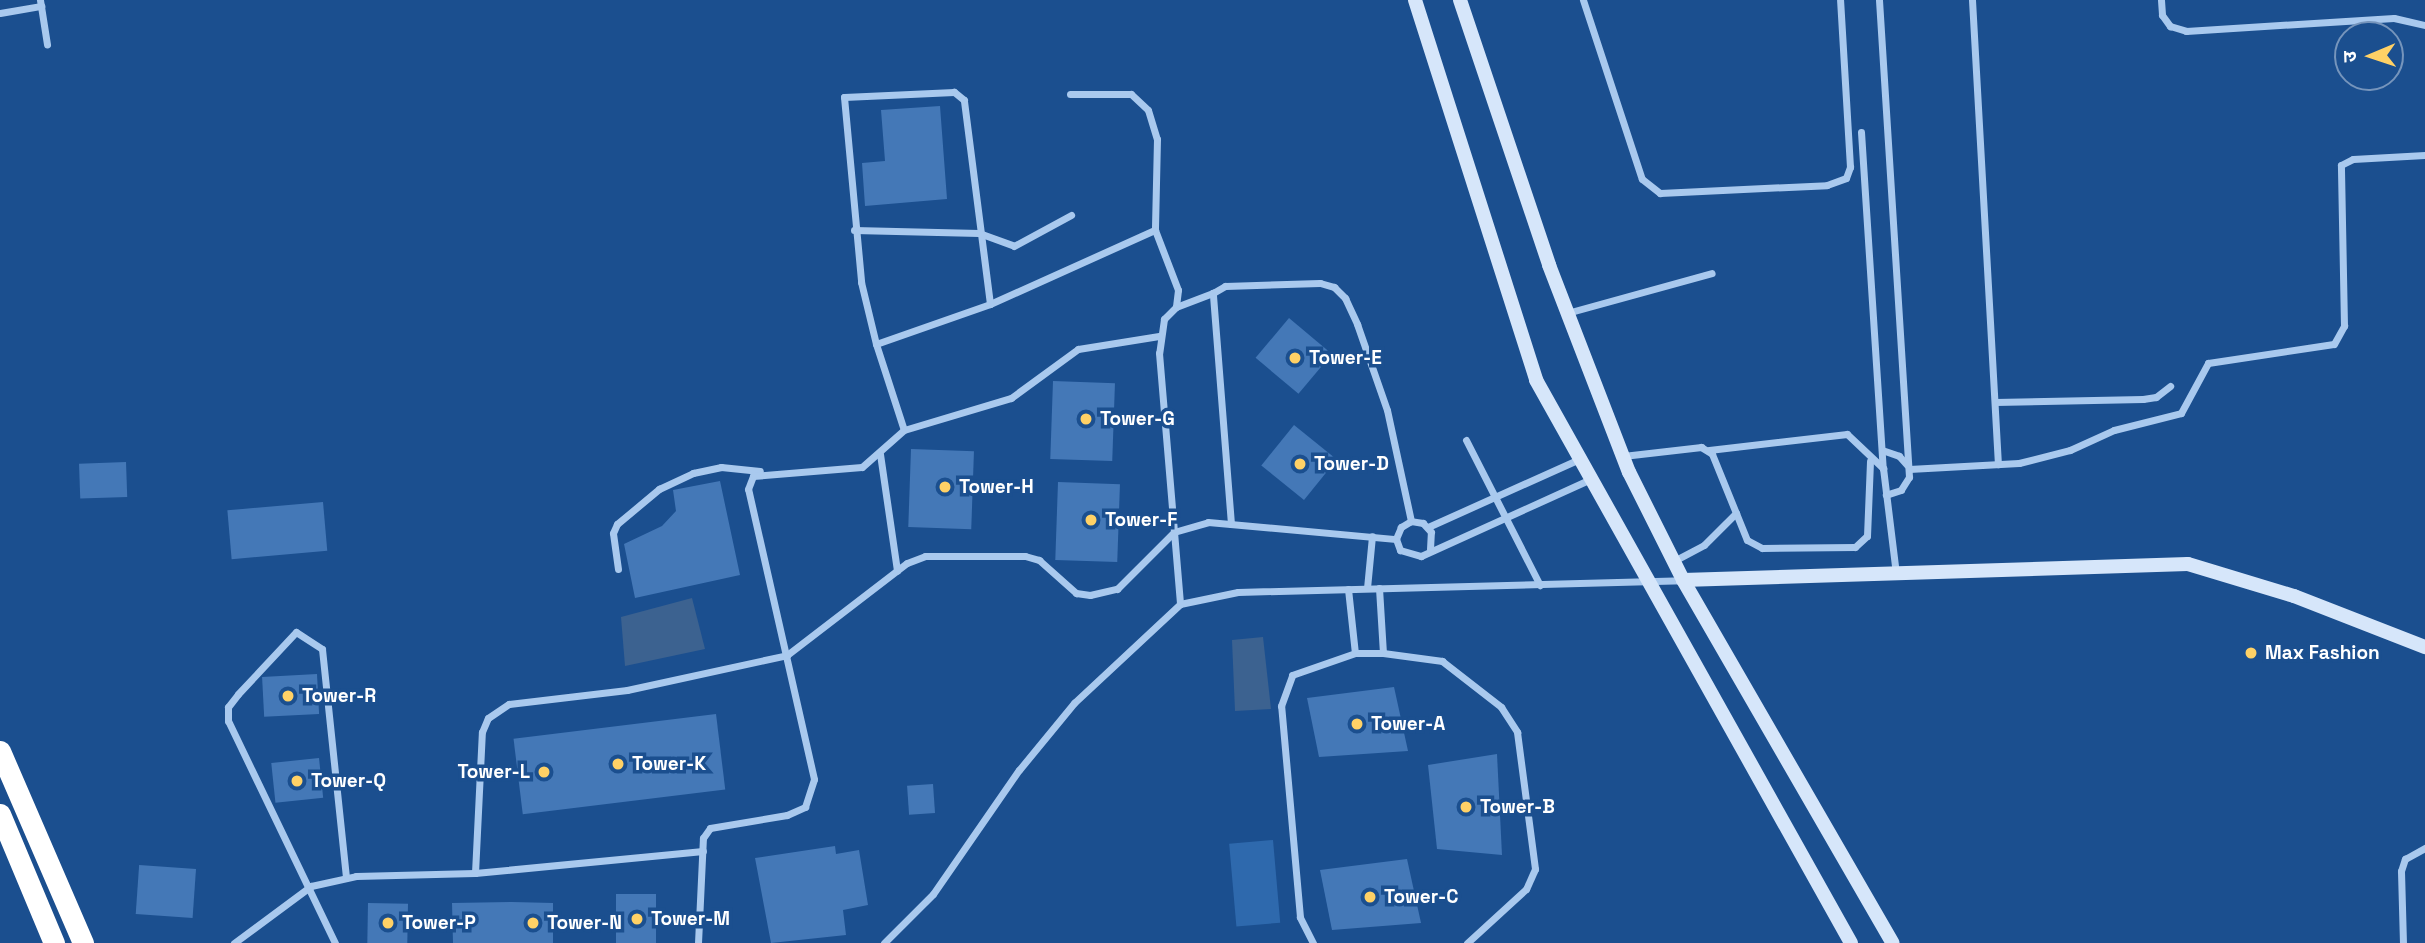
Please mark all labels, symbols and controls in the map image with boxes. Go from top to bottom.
north arrow [2334,21,2404,91]
text: उ [2337,51,2362,63]
place label: Tower-E [1309,347,1382,369]
marker: Tower-E [1287,350,1303,366]
place label: Tower-G [1100,408,1175,430]
marker: Tower-G [1078,411,1094,427]
place label: Tower-D [1314,453,1389,475]
marker: Tower-D [1292,456,1308,472]
place label: Tower-H [959,476,1034,498]
marker: Tower-H [937,479,953,495]
place label: Tower-F [1105,509,1177,531]
marker: Tower-F [1083,512,1099,528]
place label: Max Fashion [2265,642,2380,664]
marker: Max Fashion [2243,645,2259,661]
place label: Tower-R [302,685,376,707]
marker: Tower-R [280,688,296,704]
place label: Tower-A [1371,713,1445,735]
marker: Tower-A [1349,716,1365,732]
place label: Tower-K [632,753,706,775]
marker: Tower-K [610,756,626,772]
place label: Tower-L [457,761,530,783]
marker: Tower-L [536,764,552,780]
place label: Tower-Q [311,770,386,792]
marker: Tower-Q [289,773,305,789]
place label: Tower-B [1480,796,1555,818]
marker: Tower-B [1458,799,1474,815]
place label: Tower-C [1384,886,1459,908]
marker: Tower-C [1362,889,1378,905]
place label: Tower-M [651,908,730,930]
marker: Tower-M [629,911,645,927]
place label: Tower-P [402,912,476,934]
place label: Tower-N [547,912,622,934]
marker: Tower-P [380,915,396,931]
marker: Tower-N [525,915,541,931]

